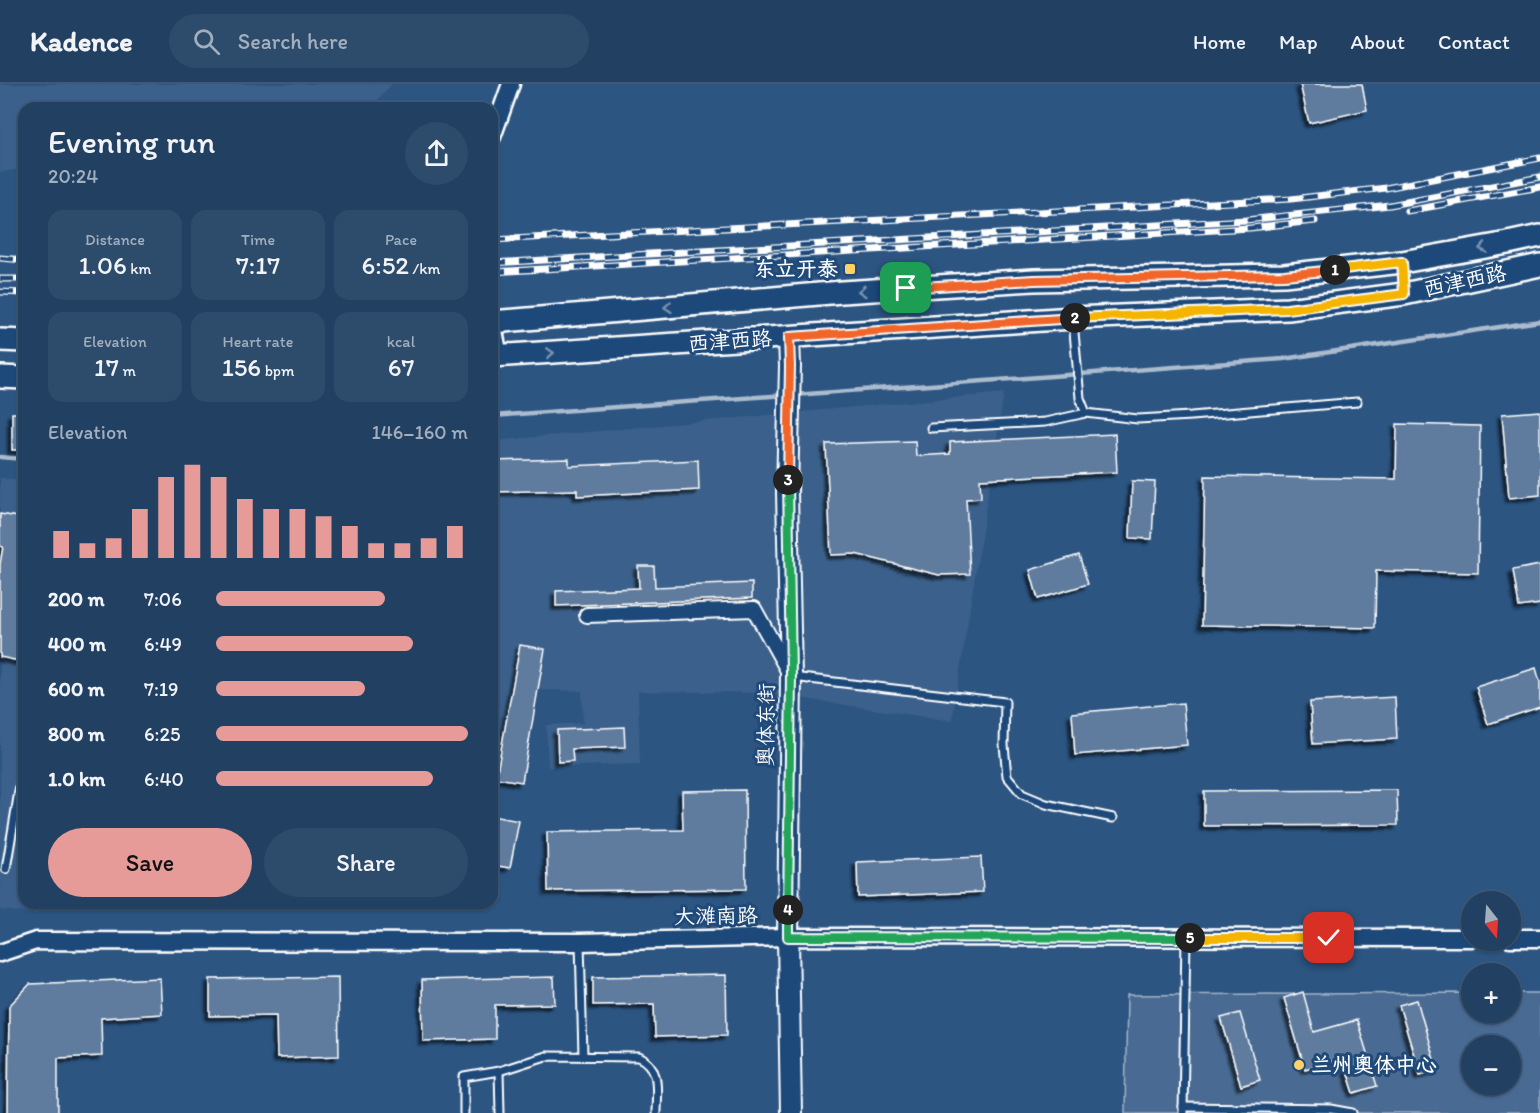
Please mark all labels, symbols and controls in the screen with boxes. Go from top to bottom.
search box [169,14,589,68]
text: Kadence [30,24,133,58]
icon: search [190,25,223,58]
text: Search here [238,28,348,55]
text: Home [1193,29,1246,54]
text: Map [1279,29,1318,54]
text: About [1351,29,1405,54]
text: Contact [1438,29,1510,54]
text: Evening run [48,122,215,161]
button: share [405,122,468,185]
text: 20:24 [48,164,98,188]
text: Distance [85,230,145,249]
text: Time [241,230,275,249]
text: Pace [385,230,417,249]
one-way arrow [1478,241,1488,254]
text: 1.06 [79,249,127,281]
text: 7:17 [236,249,280,281]
text: 6:52 [362,249,409,281]
pin: 1 [1320,255,1350,285]
place label: 东立开泰 [754,256,838,281]
text: km [127,259,152,278]
text: /km [409,259,440,278]
text: 1 [1331,260,1339,279]
street label: 西津西路 [1421,260,1509,301]
marker: 东立开泰 [843,262,857,276]
pin [880,262,931,313]
icon: arrive [889,271,922,304]
one-way arrow [858,284,867,297]
one-way arrow [663,300,672,313]
pin: 2 [1060,303,1090,333]
text: 2 [1071,308,1079,327]
street label: 西津西路 [687,325,773,356]
text: Elevation [83,332,147,351]
text: Heart rate [223,332,293,351]
text: kcal [387,332,415,351]
one-way arrow [546,346,555,359]
text: 17 [94,351,119,383]
text: 156 [222,351,261,383]
text: 67 [388,351,414,383]
text: m [119,361,136,380]
text: bpm [261,361,294,380]
text: Elevation [48,420,127,444]
text: 146–160 m [371,420,468,444]
pin: 3 [773,465,803,495]
text: 3 [784,470,792,489]
text: 200 m [48,587,104,611]
text: 7:06 [144,587,182,611]
text: 400 m [48,632,106,656]
text: 6:49 [144,632,182,656]
text: 600 m [48,677,105,701]
text: 7:19 [144,677,179,701]
street label: 奥体东街 [752,683,779,767]
text: 800 m [48,722,105,746]
text: 6:25 [144,722,181,746]
text: 1.0 km [48,767,105,791]
text: 6:40 [144,767,184,791]
button: Save [48,828,252,897]
button: Share [264,828,468,897]
north arrow [1461,891,1521,951]
map controls [1461,891,1521,1095]
pin: 4 [773,895,803,925]
text: 4 [783,900,793,919]
street label: 大滩南路 [674,902,758,929]
pin [1303,912,1354,963]
icon: check [1312,921,1345,954]
pin: 5 [1175,923,1205,953]
text: 5 [1186,928,1194,947]
button: + [1461,963,1521,1023]
button: − [1461,1035,1521,1095]
place label: 兰州奥体中心 [1311,1052,1437,1077]
marker: 兰州奥体中心 [1292,1058,1306,1072]

